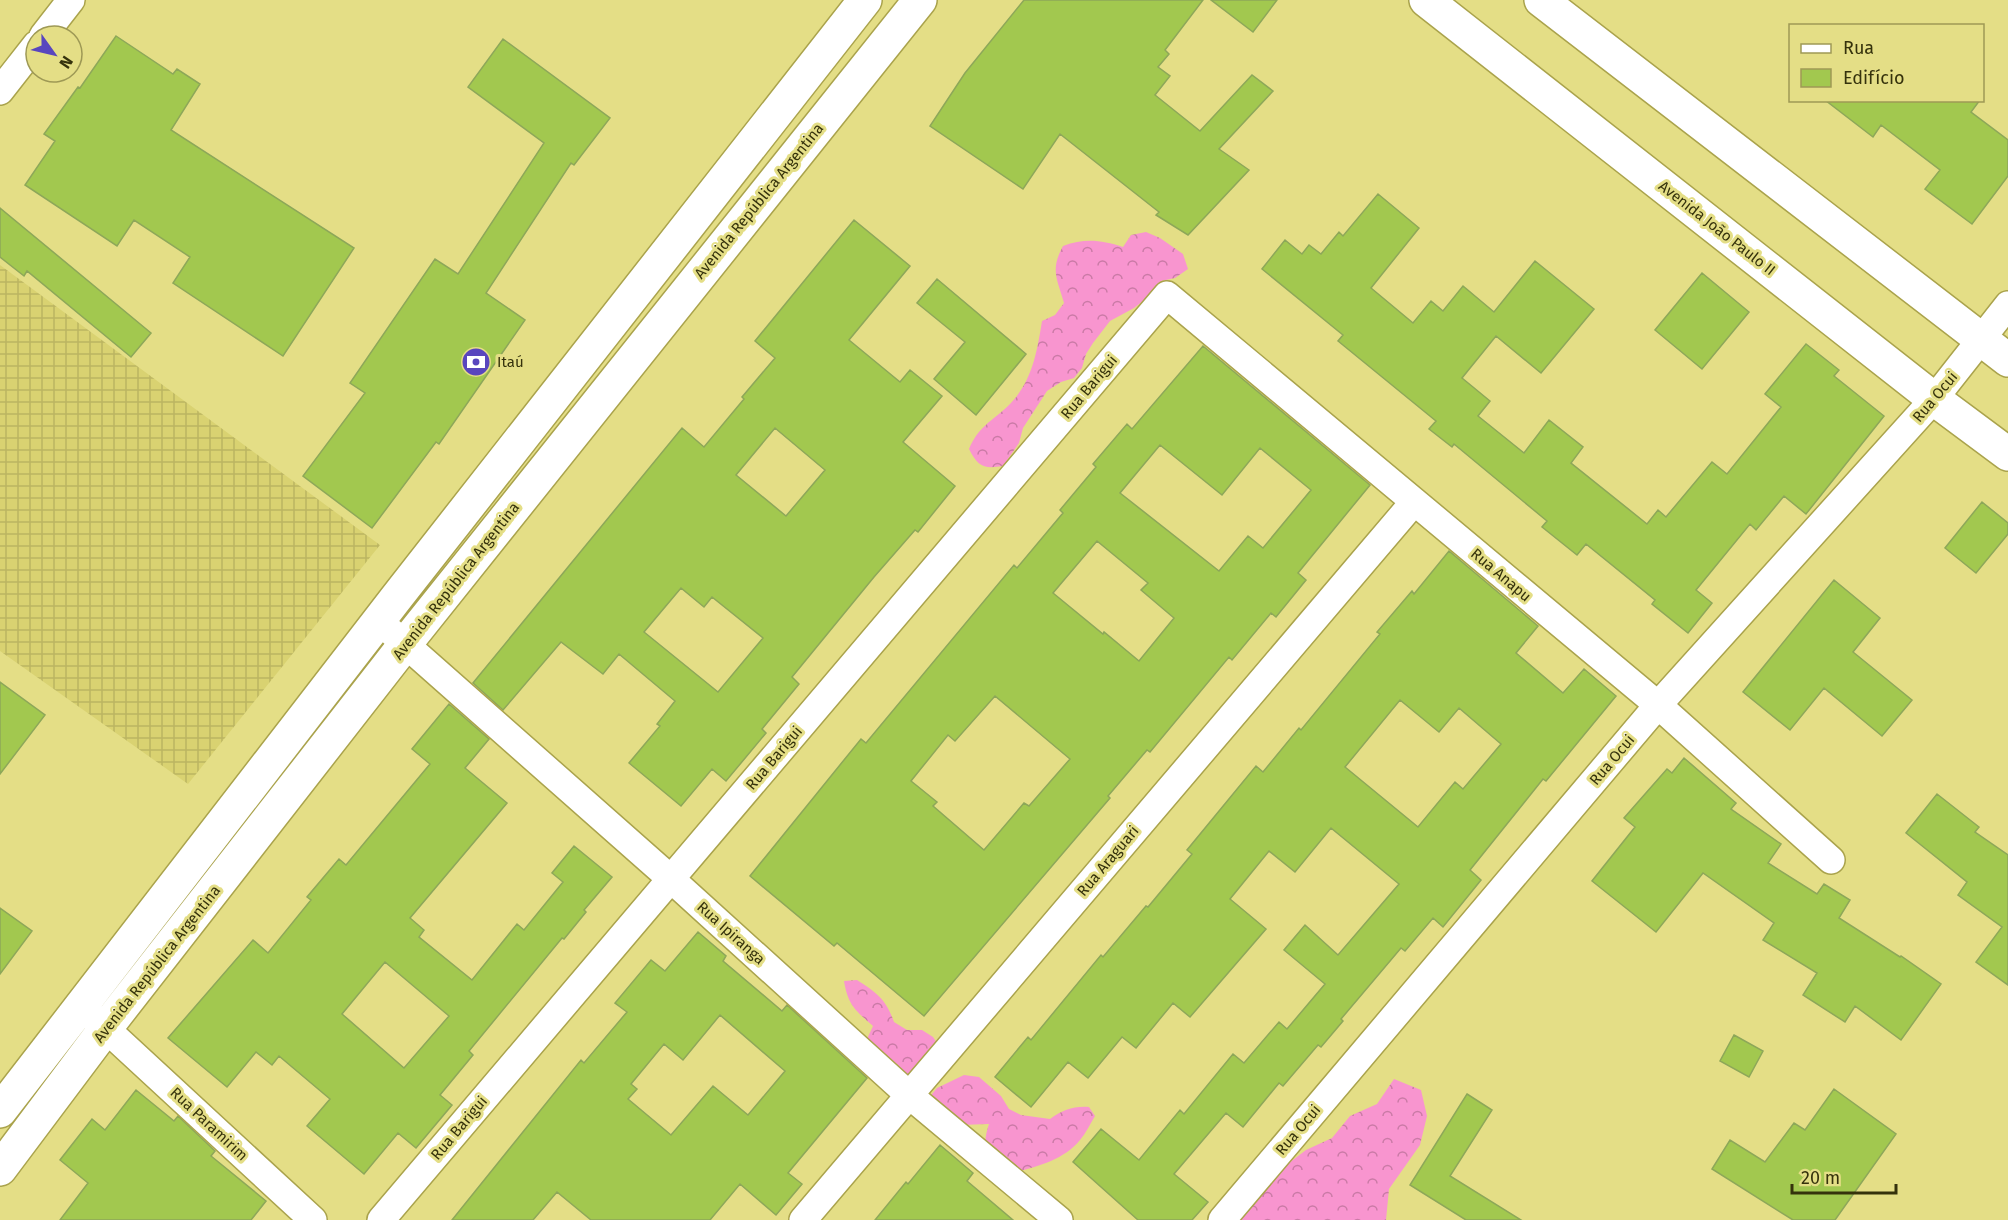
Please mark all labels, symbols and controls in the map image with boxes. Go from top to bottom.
north arrow [24,24,84,84]
legend [1789,24,1984,102]
text: Rua [1843,37,1874,59]
text: N [55,52,77,72]
text: Edifício [1843,67,1905,89]
street label: Avenida República Argentina [691,120,827,282]
street label: Avenida João Paulo II [1655,177,1779,279]
bank icon: Itaú [460,346,492,378]
street label: Rua Barigui [1057,351,1121,423]
place label: Itaú [497,353,524,371]
street label: Rua Ocui [1909,368,1961,426]
street label: Avenida República Argentina [389,499,523,663]
street label: Rua Anapu [1467,545,1535,605]
street label: Rua Barigui [742,722,806,794]
street label: Rua Ocui [1586,731,1638,789]
street label: Rua Araguari [1073,822,1143,900]
street label: Avenida República Argentina [90,882,224,1046]
street label: Rua Ipiranga [693,898,769,968]
street label: Rua Paramirim [167,1084,251,1164]
street label: Rua Barigui [427,1092,491,1164]
street label: Rua Ocui [1272,1101,1324,1159]
scale bar [1792,1157,1896,1195]
text: 20 m [1801,1167,1840,1189]

